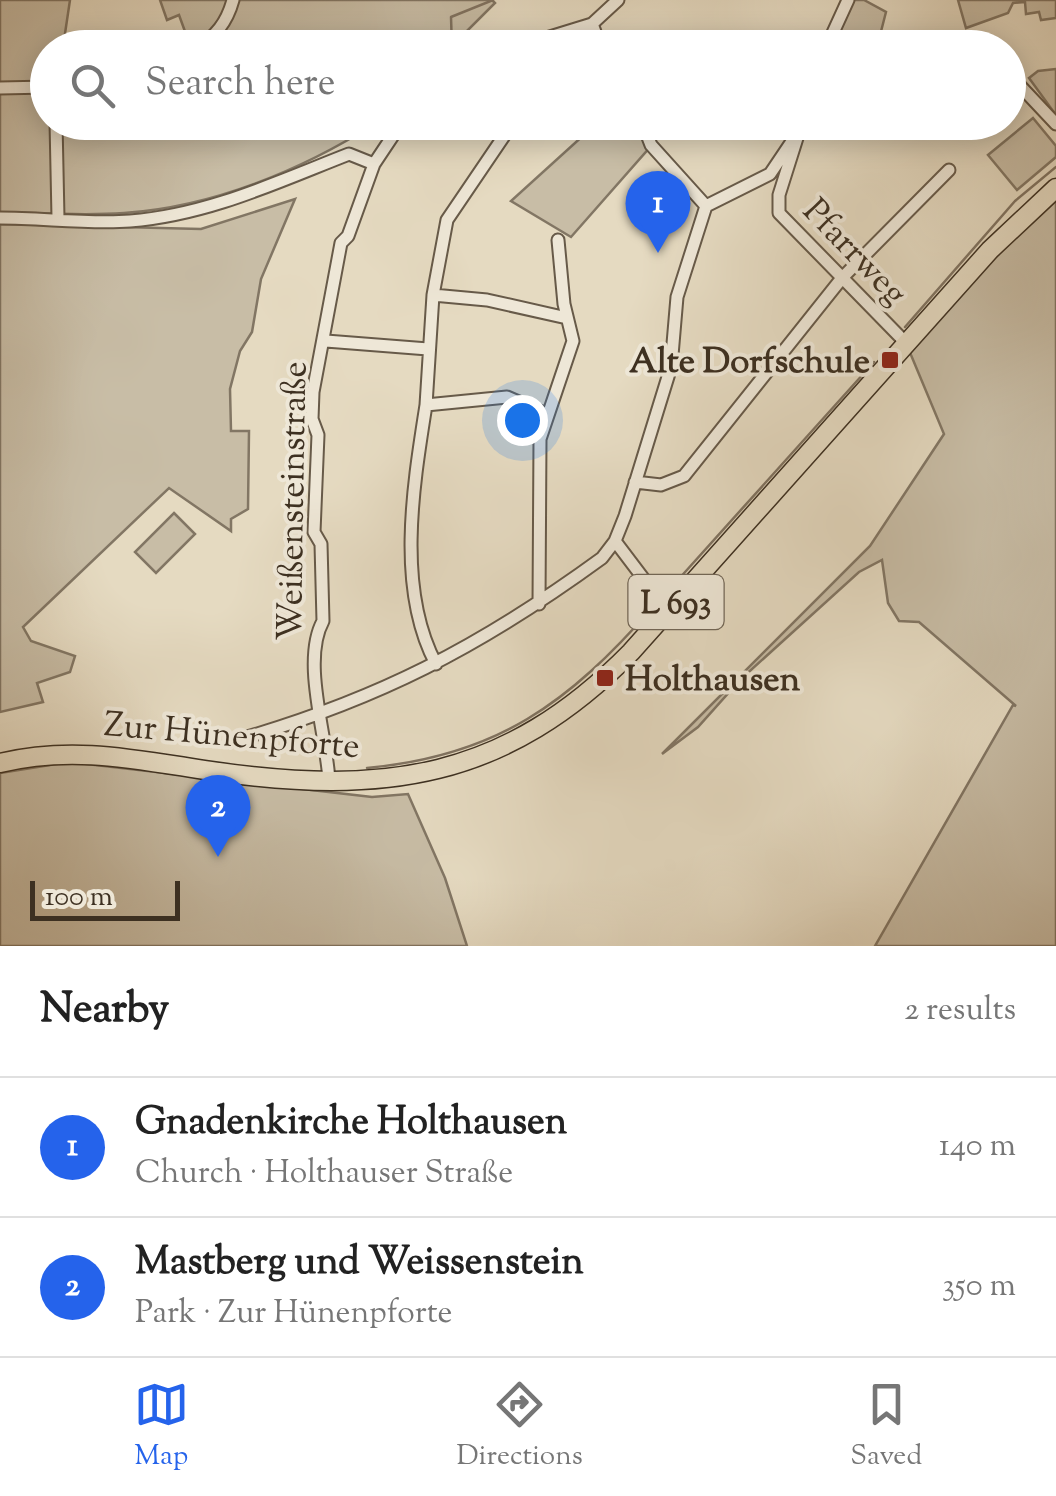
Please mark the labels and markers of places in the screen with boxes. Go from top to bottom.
pin: 1 [626,170,690,253]
place label: Alte Dorfschule [629,338,870,389]
marker: Alte Dorfschule [879,349,901,371]
place label: Holthausen [625,656,800,707]
marker: Holthausen [594,667,616,689]
pin: 2 [186,774,250,857]

